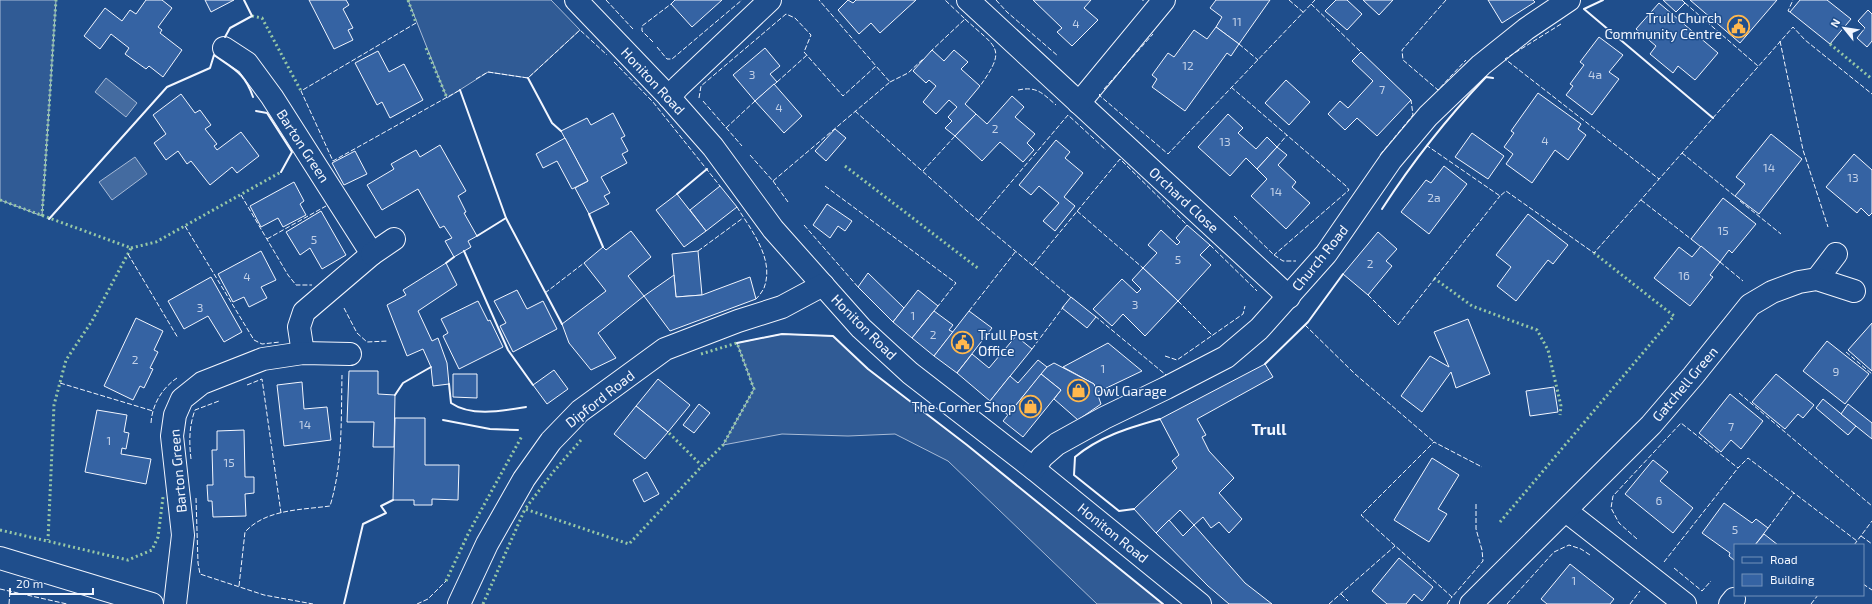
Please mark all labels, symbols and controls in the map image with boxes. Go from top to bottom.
north arrow [1824,8,1864,48]
place label: Trull Church Community Centre [1604,9,1722,42]
public building icon: Trull Church Community Centre [1725,13,1751,39]
house number: 11 [1232,14,1242,28]
house number: 4 [1072,16,1080,30]
text: N [1827,16,1843,29]
street label: Honiton Road [618,44,689,118]
house number: 12 [1182,58,1194,72]
house number: 3 [749,67,755,81]
house number: 4a [1588,67,1602,81]
house number: 7 [1379,82,1385,96]
house number: 4 [775,100,783,114]
street label: Barton Green [273,106,333,186]
house number: 2 [992,121,999,135]
house number: 4 [1541,133,1549,147]
house number: 13 [1219,134,1231,148]
house number: 14 [1763,160,1775,174]
street label: Orchard Close [1146,163,1223,236]
house number: 13 [1847,170,1859,184]
house number: 14 [1270,184,1282,198]
house number: 2a [1427,190,1441,204]
street label: Church Road [1288,221,1351,294]
house number: 15 [1717,223,1729,237]
house number: 5 [311,232,317,246]
house number: 5 [1175,252,1181,266]
house number: 2 [1367,256,1374,270]
house number: 16 [1678,268,1690,282]
house number: 4 [243,269,251,283]
street label: Honiton Road [828,290,901,363]
house number: 3 [1132,297,1138,311]
house number: 3 [197,300,203,314]
house number: 1 [911,308,915,322]
place label: Trull Post Office [978,326,1038,359]
house number: 2 [930,327,937,341]
public building icon: Trull Post Office [949,330,975,356]
street label: Gatchell Green [1648,343,1721,425]
house number: 2 [132,352,139,366]
house number: 1 [1101,361,1105,375]
house number: 9 [1833,364,1840,378]
street label: Dipford Road [562,366,638,431]
shop icon: Owl Garage [1066,378,1092,404]
place label: Owl Garage [1094,382,1167,399]
shop icon: The Corner Shop [1018,394,1044,420]
place label: The Corner Shop [911,398,1016,415]
house number: 14 [299,417,311,431]
district label: Trull [1251,419,1287,438]
house number: 7 [1728,419,1734,433]
street label: Barton Green [165,429,190,514]
house number: 1 [107,433,111,447]
house number: 15 [223,455,235,469]
house number: 6 [1656,493,1663,507]
street label: Honiton Road [1075,499,1152,566]
house number: 5 [1732,522,1738,536]
legend [1734,544,1864,596]
text: Road [1770,552,1798,566]
scale bar [10,570,93,596]
text: Building [1770,572,1815,586]
house number: 1 [1572,573,1576,587]
text: 20 m [16,576,43,590]

